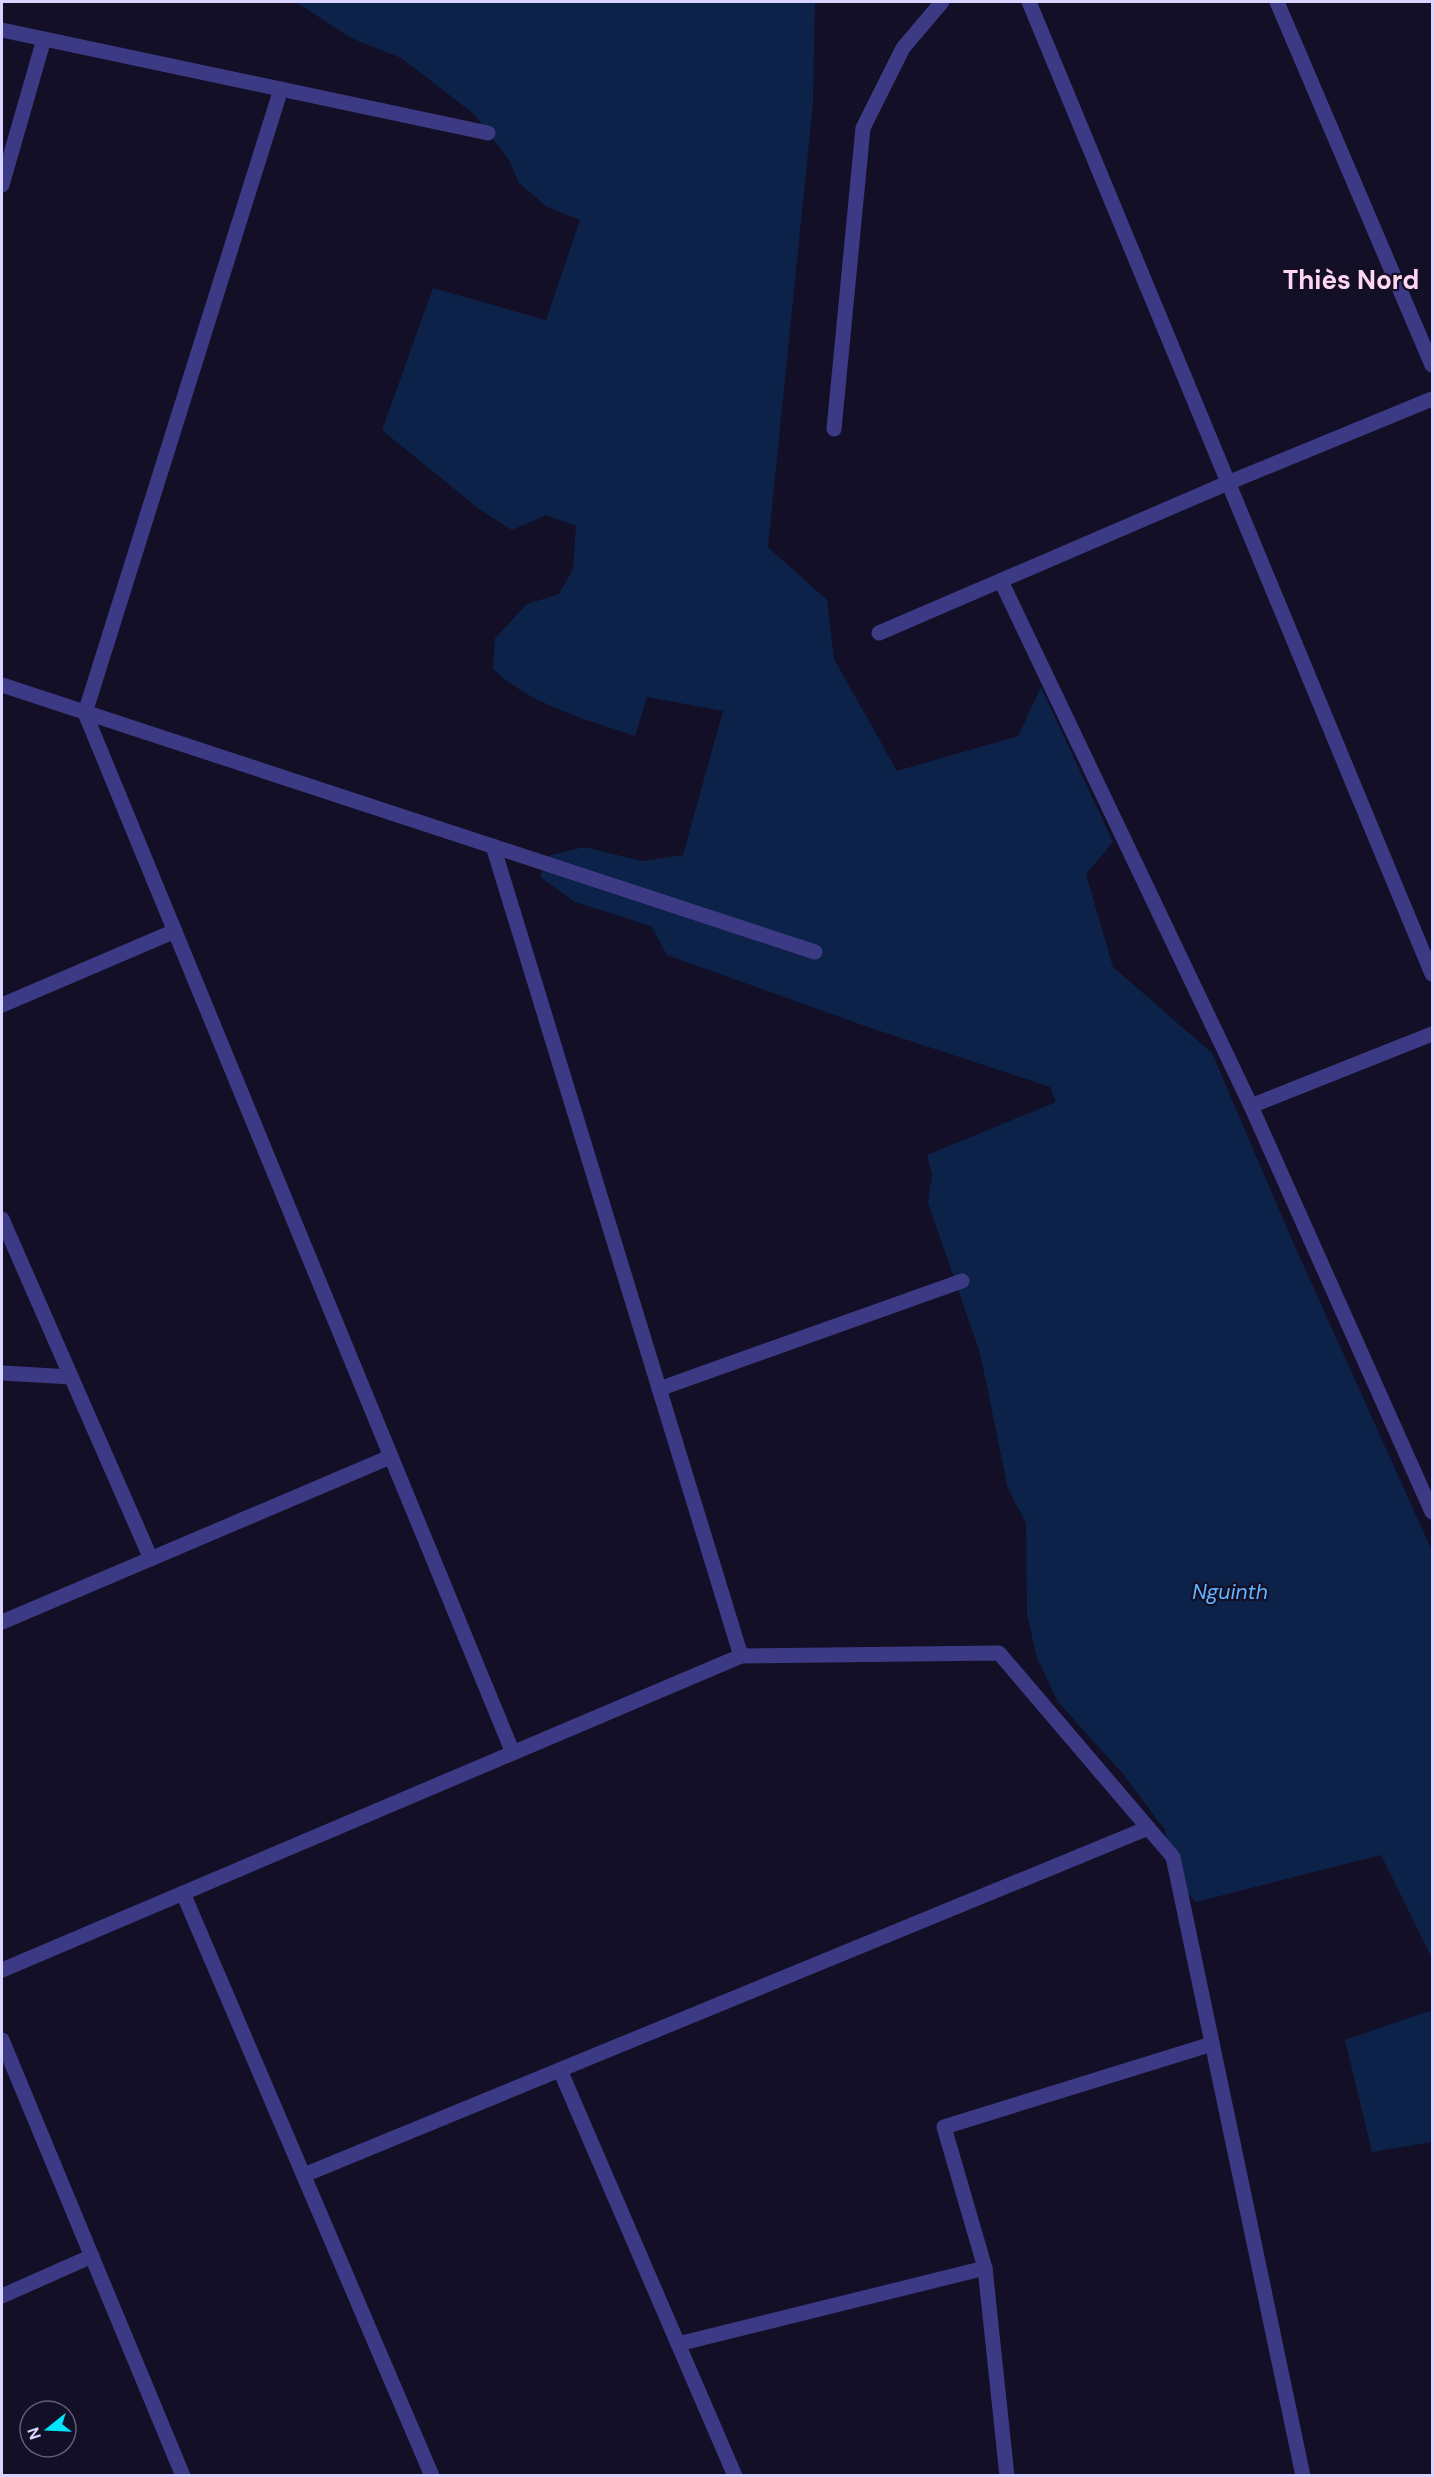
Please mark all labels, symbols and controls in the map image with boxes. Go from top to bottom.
district label: Thiès Nord [1283,263,1419,297]
water label: Nguinth [1192,1578,1268,1606]
north arrow [18,2399,78,2459]
text: N [22,2425,46,2442]

